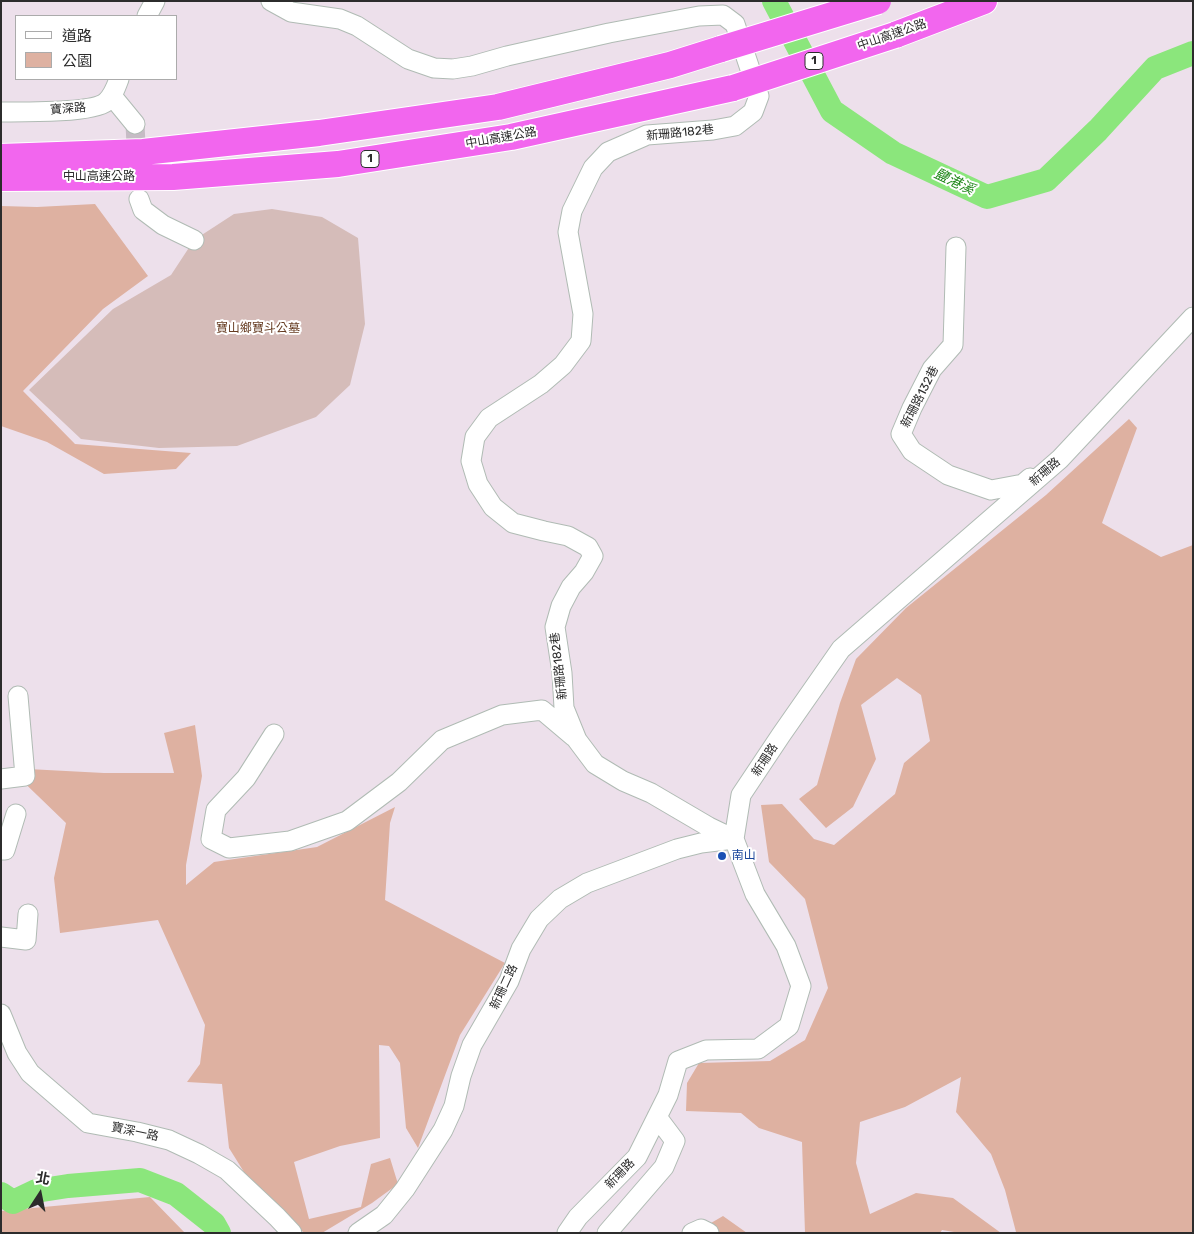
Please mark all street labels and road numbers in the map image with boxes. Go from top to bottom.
street label: 中山高速公路 [856,16,928,54]
road number: 1 [805,52,823,70]
street label: 寶深路 [50,101,86,117]
street label: 新珊路182巷 [646,122,714,144]
street label: 中山高速公路 [464,125,538,151]
road number: 1 [361,150,379,168]
street label: 中山高速公路 [63,170,135,184]
street label: 新珊路132巷 [898,364,942,430]
street label: 新珊路 [1027,455,1063,489]
street label: 新珊路182巷 [548,631,570,701]
street label: 新珊路 [749,741,781,779]
street label: 新珊二路 [487,962,521,1012]
street label: 寶深一路 [110,1120,160,1144]
street label: 新珊路 [602,1156,638,1192]

